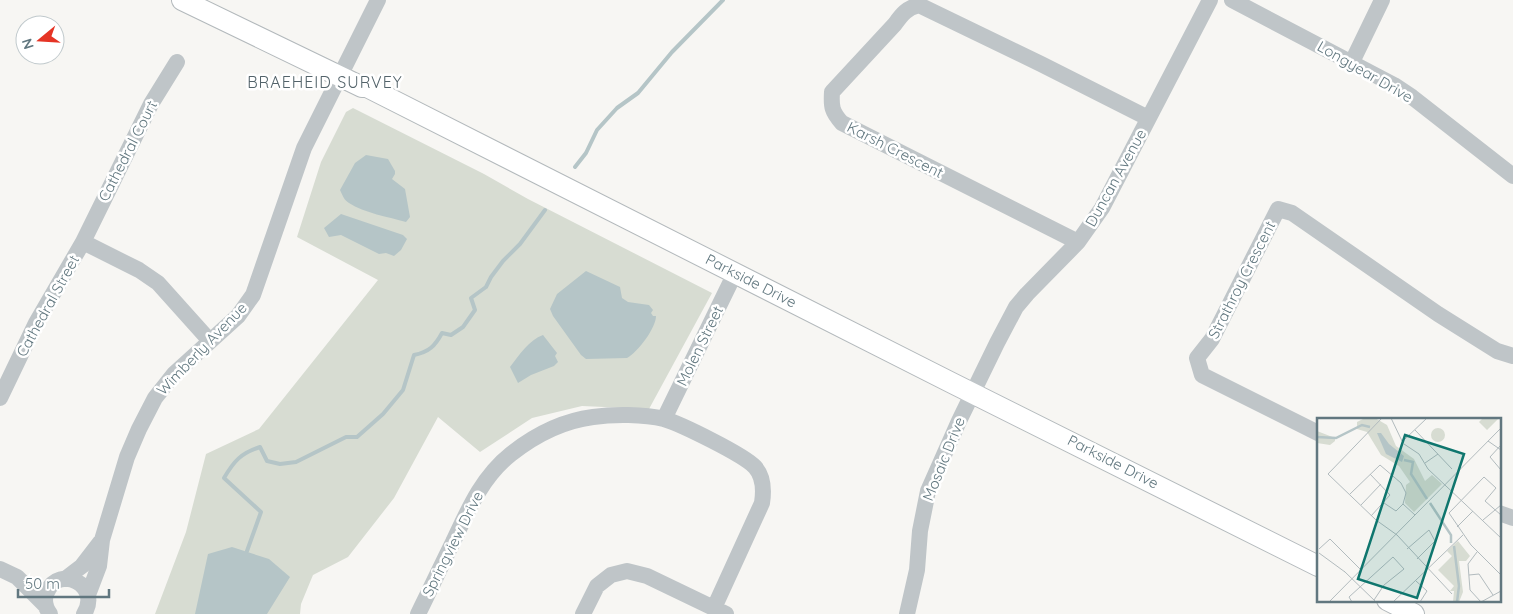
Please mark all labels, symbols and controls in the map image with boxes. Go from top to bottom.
north arrow [15,15,65,65]
text: N [17,36,38,52]
street label: Longyear Drive [1314,37,1416,107]
district label: BRAEHEID SURVEY [247,72,403,92]
street label: Cathedral Court [94,97,161,204]
street label: Karsh Crescent [844,117,946,182]
street label: Duncan Avenue [1081,126,1150,230]
street label: Strathroy Crescent [1204,218,1279,342]
street label: Parkside Drive [702,249,800,312]
street label: Cathedral Street [12,252,83,360]
street label: Wimberly Avenue [152,298,251,399]
street label: Molen Street [672,303,727,389]
street label: Mosaic Drive [918,414,969,504]
inset map [1317,418,1500,602]
street label: Parkside Drive [1064,430,1162,493]
street label: Springview Drive [418,488,487,600]
scale bar [18,566,109,598]
text: 50 m [25,574,60,593]

